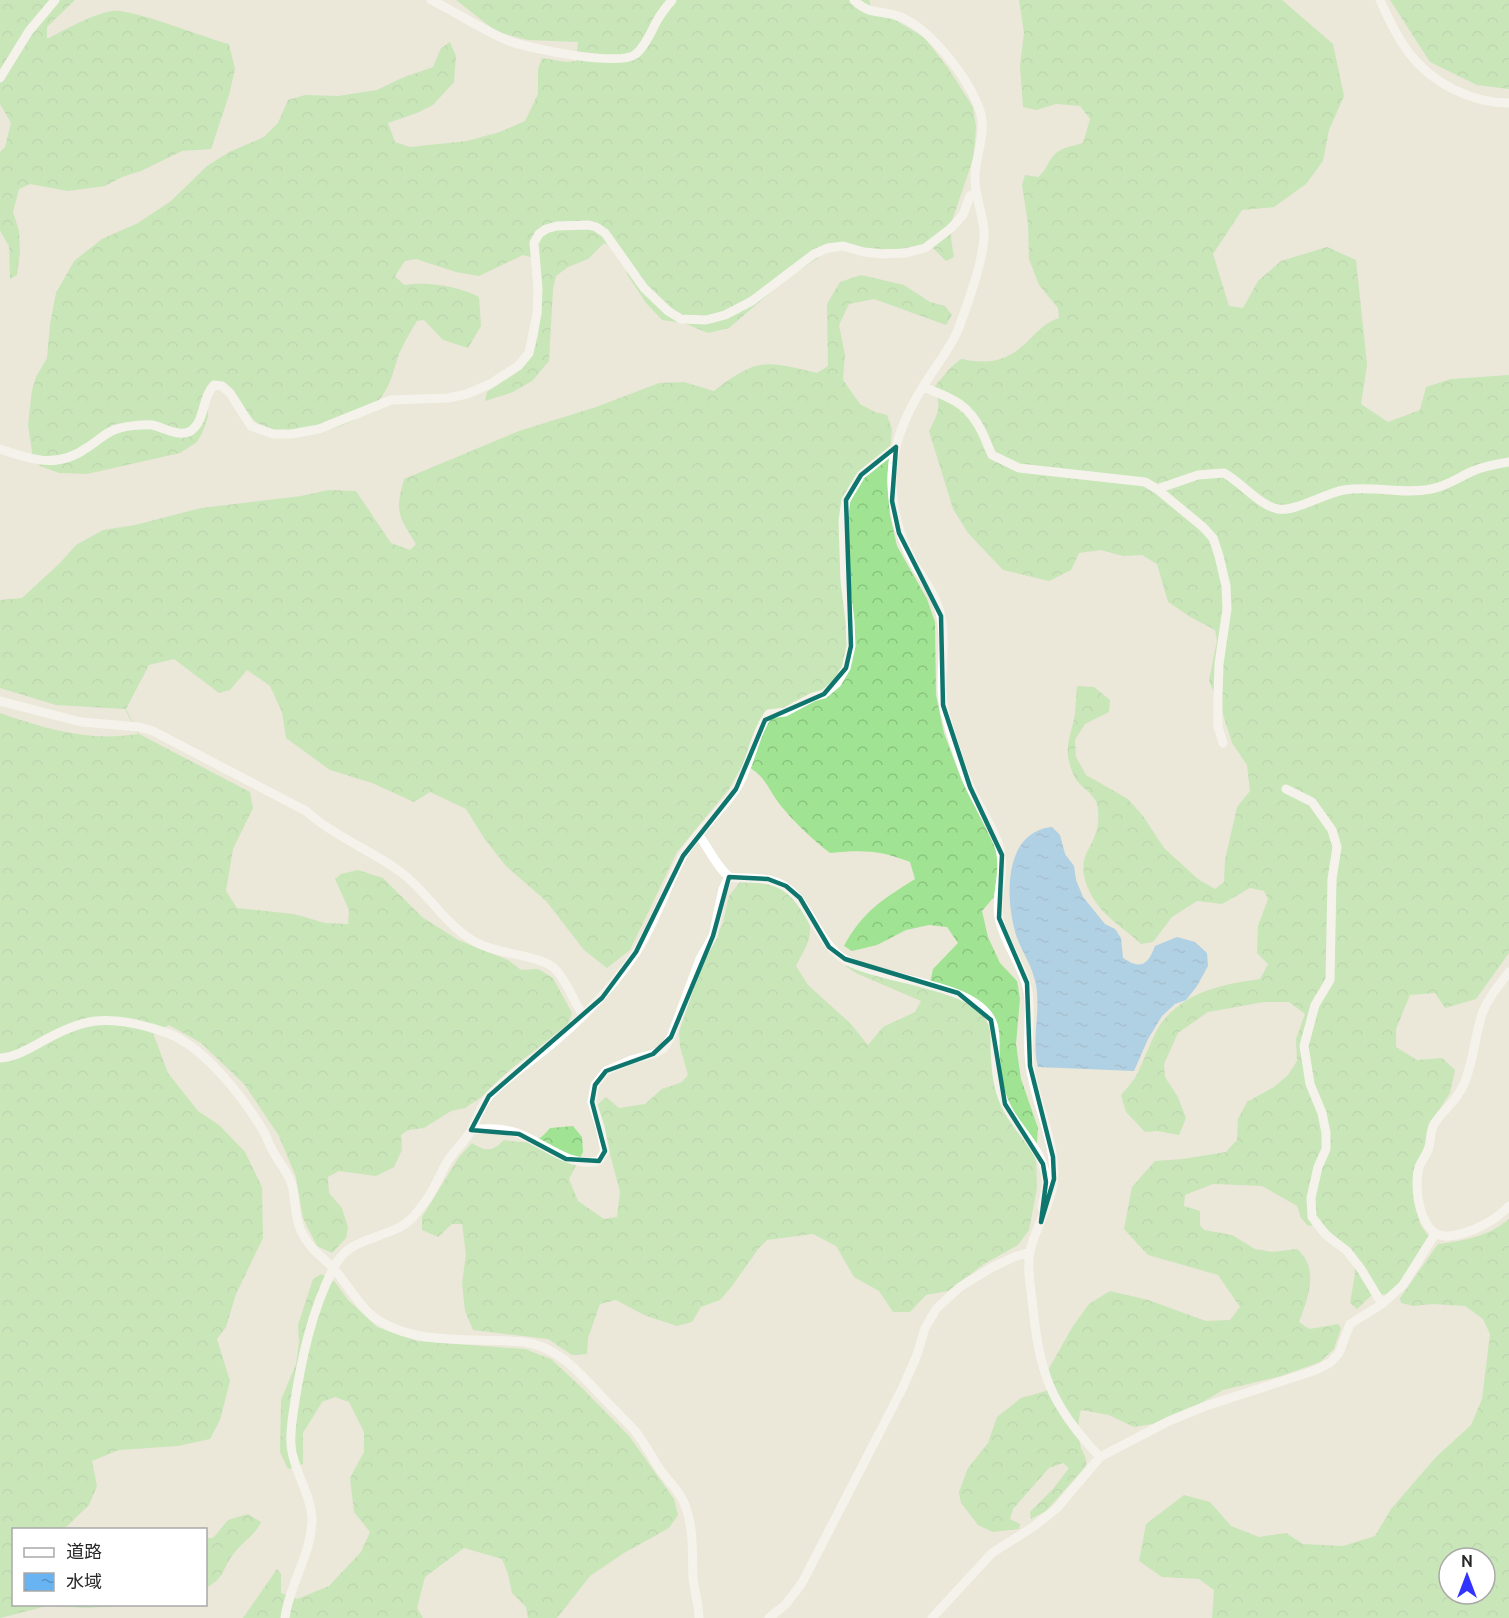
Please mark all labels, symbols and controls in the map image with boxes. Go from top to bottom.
legend [12,1528,207,1606]
text: 道路 [66,1541,102,1561]
north arrow [1437,1546,1497,1606]
text: N [1461,1552,1473,1570]
text: 水域 [66,1571,102,1591]

